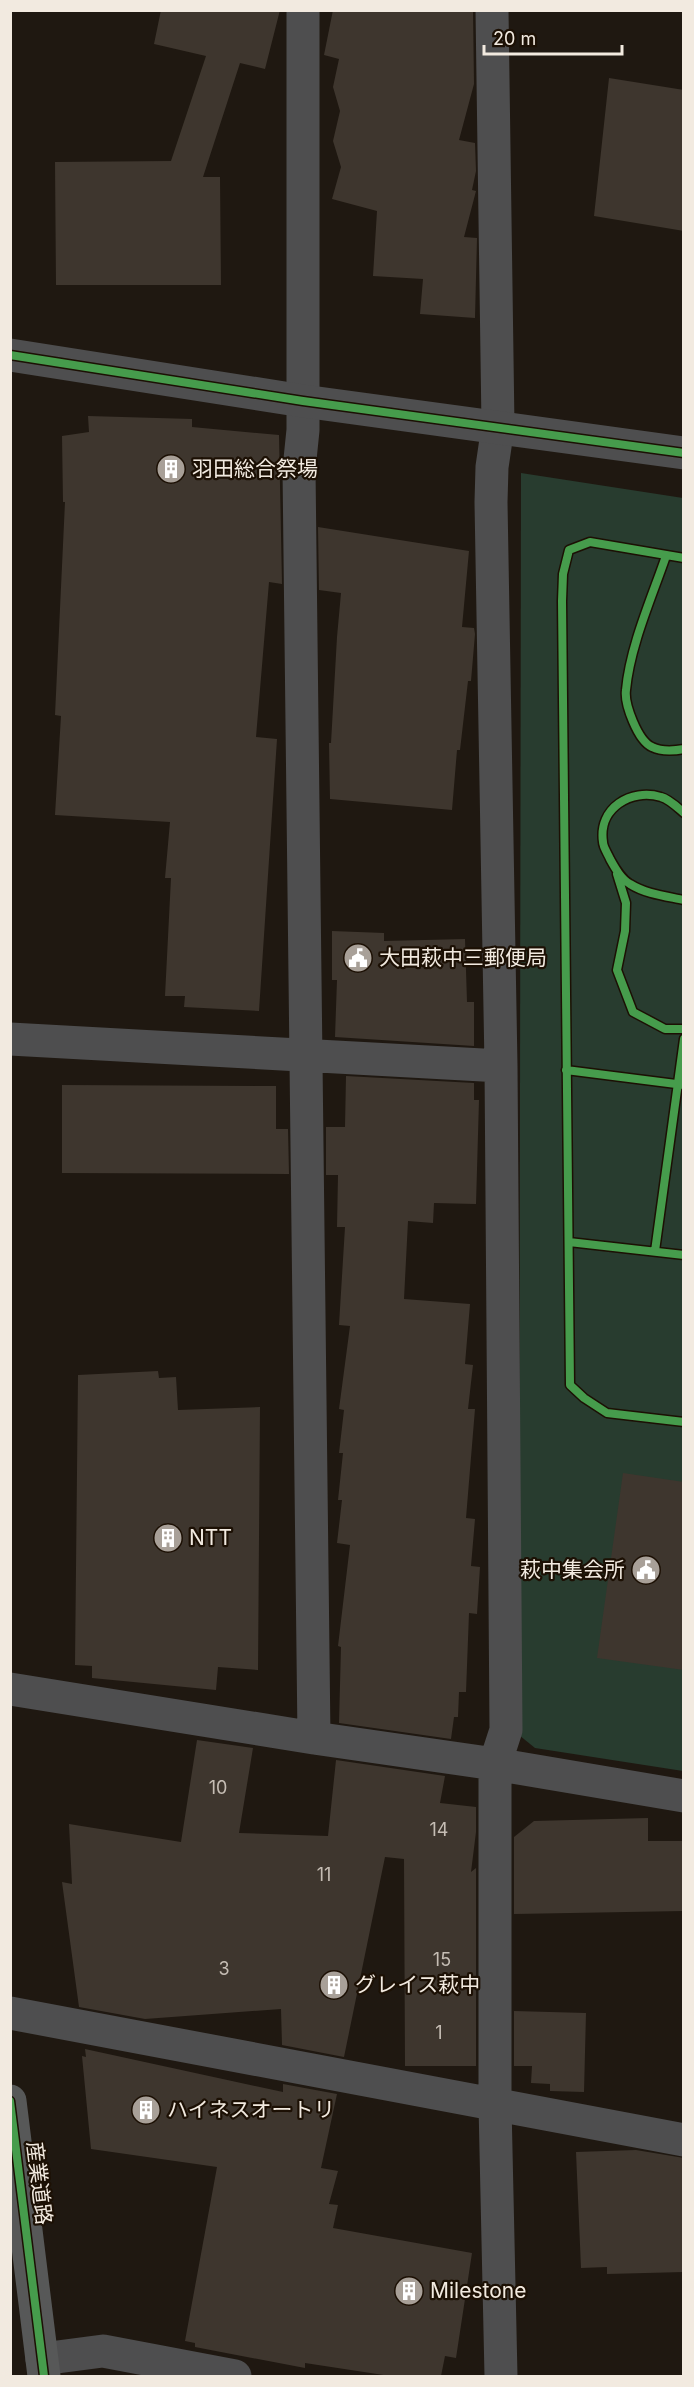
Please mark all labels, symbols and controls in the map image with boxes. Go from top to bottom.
scale bar [484,18,622,56]
text: 20 m [493,28,536,49]
building icon: 羽田総合祭場 [155,453,187,485]
place label: 羽田総合祭場 [192,456,318,481]
public building icon: 大田萩中三郵便局 [342,942,374,974]
place label: 大田萩中三郵便局 [379,945,547,970]
building icon: NTT [152,1522,184,1554]
place label: NTT [189,1525,232,1550]
public building icon: 萩中集会所 [630,1554,662,1586]
place label: 萩中集会所 [520,1557,625,1582]
house number: 10 [209,1777,227,1798]
house number: 14 [430,1819,448,1840]
house number: 11 [317,1864,331,1885]
house number: 15 [433,1949,451,1970]
house number: 3 [218,1958,230,1979]
building icon: グレイス萩中 [318,1969,350,2001]
place label: グレイス萩中 [355,1972,480,1997]
house number: 1 [435,2022,443,2043]
building icon: ハイネスオートリ [130,2094,162,2126]
place label: ハイネスオートリ [167,2097,335,2122]
street label: 産業道路 [22,2140,57,2226]
building icon: Milestone [393,2275,425,2307]
place label: Milestone [430,2278,526,2303]

